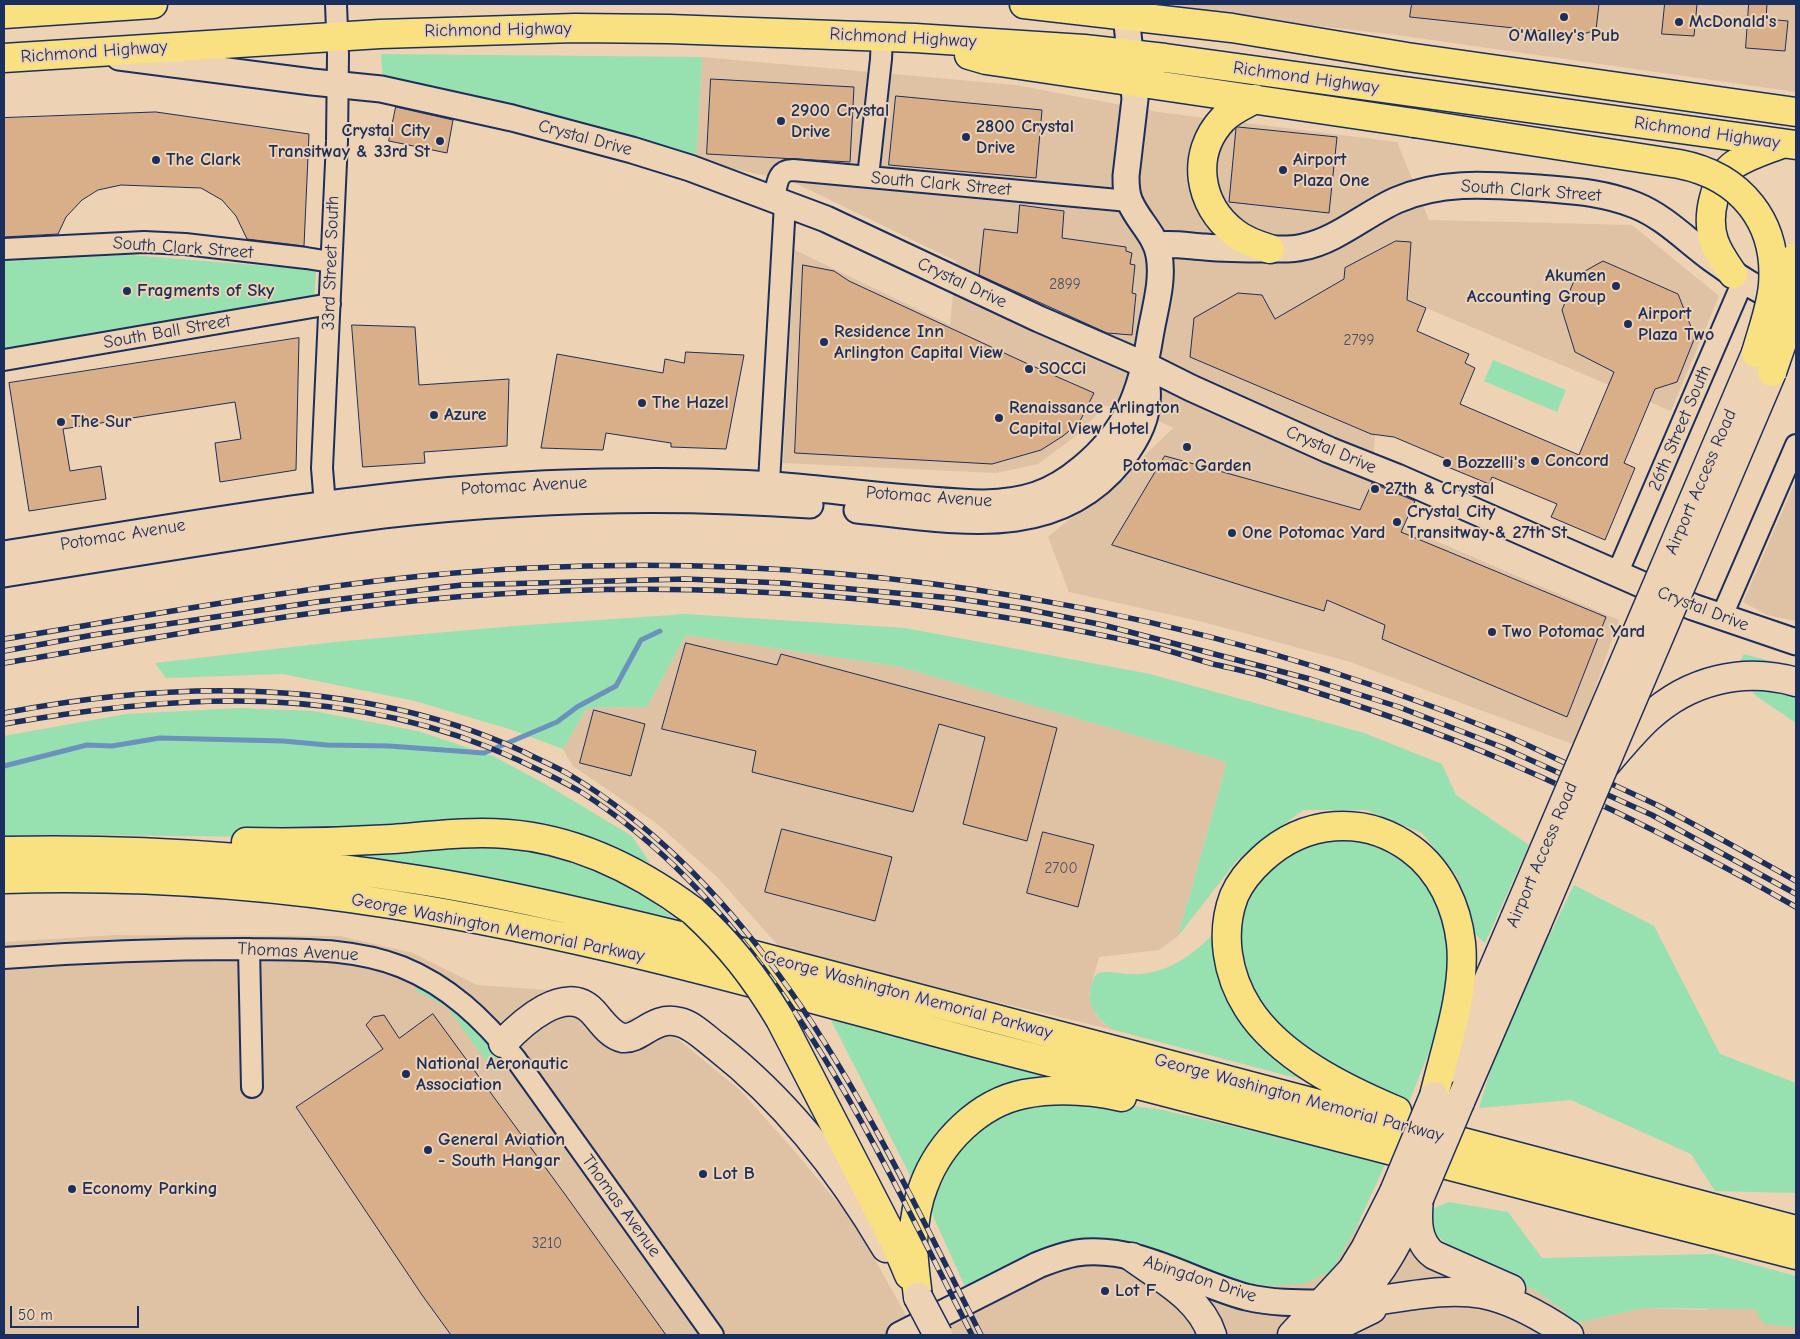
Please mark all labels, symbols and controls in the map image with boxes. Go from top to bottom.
marker: O'Malley's Pub [1558,11,1570,23]
place label: McDonald's [1689,11,1776,33]
marker: McDonald's [1673,16,1685,28]
street label: Richmond Highway [424,18,572,42]
street label: Richmond Highway [829,23,977,53]
place label: O'Malley's Pub [1509,25,1619,47]
street label: Richmond Highway [20,36,168,68]
street label: Richmond Highway [1232,57,1380,99]
place label: 2900 Crystal Drive [791,100,889,142]
street label: Richmond Highway [1633,112,1781,154]
street label: Crystal Drive [536,115,634,161]
marker: 2900 Crystal Drive [775,115,787,127]
place label: 2800 Crystal Drive [976,116,1074,158]
place label: Crystal City Transitway & 33rd St [268,120,430,162]
marker: 2800 Crystal Drive [960,131,972,143]
marker: Crystal City Transitway & 33rd St [434,135,446,147]
place label: The Clark [166,149,240,171]
place label: Airport Plaza One [1293,149,1369,192]
marker: The Clark [150,154,162,166]
marker: Airport Plaza One [1277,164,1289,176]
street label: South Clark Street [870,167,1012,201]
street label: South Clark Street [1460,175,1602,207]
street label: 33rd Street South [318,195,344,331]
street label: South Clark Street [112,232,254,264]
street label: Crystal Drive [914,253,1010,313]
place label: Akumen Accounting Group [1467,265,1606,308]
house number: 2899 [1049,276,1081,294]
place label: Fragments of Sky [137,280,274,302]
marker: Akumen Accounting Group [1610,280,1622,292]
marker: Fragments of Sky [121,285,133,297]
place label: Airport Plaza Two [1638,303,1714,346]
street label: South Ball Street [102,310,232,354]
marker: Airport Plaza Two [1622,318,1634,330]
place label: Residence Inn Arlington Capital View [834,321,1003,364]
house number: 2799 [1344,332,1374,350]
marker: Residence Inn Arlington Capital View [818,336,830,348]
place label: SOCCi [1039,358,1086,380]
street label: 26th Street South [1644,362,1716,494]
marker: SOCCi [1023,363,1035,375]
place label: The Hazel [652,392,729,414]
marker: The Hazel [636,397,648,409]
place label: Renaissance Arlington Capital View Hotel [1009,397,1180,439]
place label: Azure [444,404,487,426]
street label: Airport Access Road [1661,406,1741,558]
marker: Azure [428,409,440,421]
place label: The Sur [71,411,132,433]
marker: Renaissance Arlington Capital View Hotel [993,412,1005,424]
marker: The Sur [55,416,67,428]
street label: Crystal Drive [1282,421,1380,479]
marker: Potomac Garden [1181,441,1193,453]
place label: Concord [1545,450,1609,472]
place label: Bozzelli's [1457,452,1525,474]
place label: Potomac Garden [1123,455,1251,477]
marker: Concord [1529,455,1541,467]
marker: Bozzelli's [1441,457,1453,469]
street label: Potomac Avenue [460,472,588,500]
place label: 27th & Crystal [1385,478,1494,500]
street label: Potomac Avenue [865,482,993,512]
marker: 27th & Crystal [1369,483,1381,495]
place label: Crystal City Transitway & 27th St [1407,501,1567,544]
street label: Potomac Avenue [59,514,187,556]
marker: Crystal City Transitway & 27th St [1391,516,1403,528]
place label: One Potomac Yard [1242,522,1385,544]
marker: One Potomac Yard [1226,527,1238,539]
street label: Crystal Drive [1654,582,1752,636]
place label: Two Potomac Yard [1502,621,1645,643]
marker: Two Potomac Yard [1486,626,1498,638]
street label: Airport Access Road [1502,779,1582,931]
house number: 2700 [1044,860,1078,878]
street label: George Washington Memorial Parkway [350,889,646,967]
street label: Thomas Avenue [237,938,359,966]
street label: George Washington Memorial Parkway [761,946,1055,1044]
street label: George Washington Memorial Parkway [1152,1049,1446,1147]
place label: National Aeronautic Association [416,1053,568,1096]
marker: National Aeronautic Association [400,1068,412,1080]
place label: General Aviation - South Hangar [438,1129,565,1172]
marker: General Aviation - South Hangar [422,1144,434,1156]
street label: Thomas Avenue [577,1151,665,1261]
place label: Lot B [713,1163,755,1185]
marker: Lot B [697,1168,709,1180]
place label: Economy Parking [82,1178,218,1200]
marker: Economy Parking [66,1183,78,1195]
house number: 3210 [532,1235,562,1253]
street label: Abingdon Drive [1141,1251,1259,1307]
place label: Lot F [1115,1280,1156,1302]
marker: Lot F [1099,1285,1111,1297]
scale bar [12,1296,141,1328]
text: 50 m [18,1306,53,1324]

